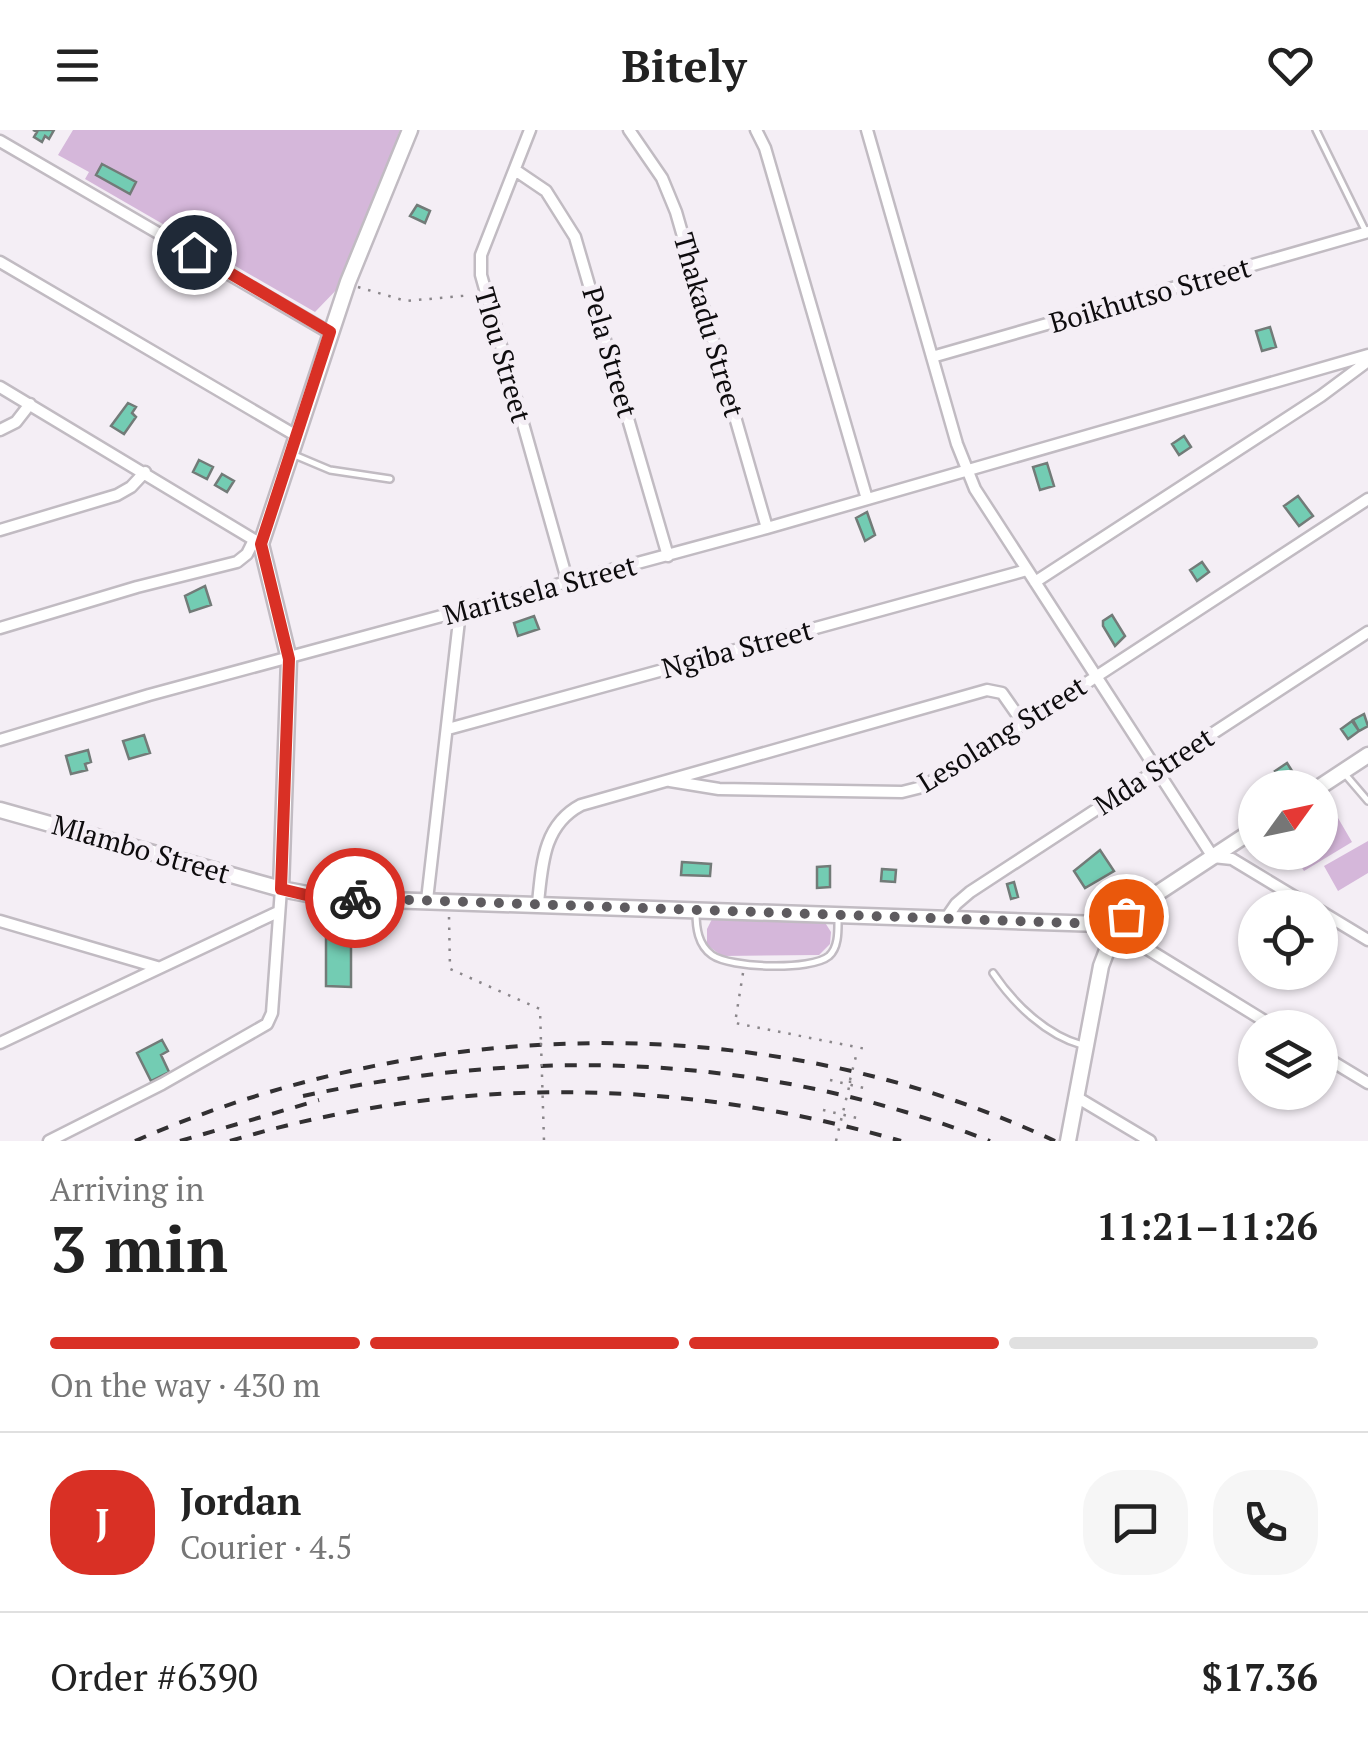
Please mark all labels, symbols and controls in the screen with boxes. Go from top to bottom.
text: Bitely [622,35,746,95]
icon: menu [50,38,105,93]
icon: heart [1263,38,1318,93]
pin [152,210,237,295]
icon: home [167,225,222,280]
street label: Thakadu Street [666,229,754,422]
street label: Boikhutso Street [1045,248,1255,341]
street label: Pela Street [574,282,647,422]
street label: Tlou Street [467,283,541,427]
street label: Maritsela Street [439,546,641,633]
street label: Ngiba Street [657,610,817,686]
street label: Lesolang Street [910,667,1094,800]
street label: Mda Street [1087,718,1221,823]
north arrow [1238,770,1338,870]
map controls [1238,770,1338,1110]
street label: Mlambo Street [48,805,235,892]
courier [305,848,405,948]
icon: bike [328,871,383,926]
pin [1084,874,1169,959]
icon: bag [1099,889,1154,944]
button: locate [1238,890,1338,990]
button: layers [1238,1010,1338,1110]
text: Arriving in [50,1168,204,1210]
text: 11:21–11:26 [1096,1201,1318,1251]
text: 3 min [50,1204,228,1291]
text: On the way · 430 m [50,1364,320,1406]
button: chat [1083,1470,1188,1575]
button: phone [1213,1470,1318,1575]
text: Jordan [180,1476,301,1526]
text: J [96,1497,109,1547]
text: Courier · 4.5 [180,1526,352,1568]
text: Order #6390 [50,1652,258,1702]
text: $17.36 [1201,1652,1318,1702]

